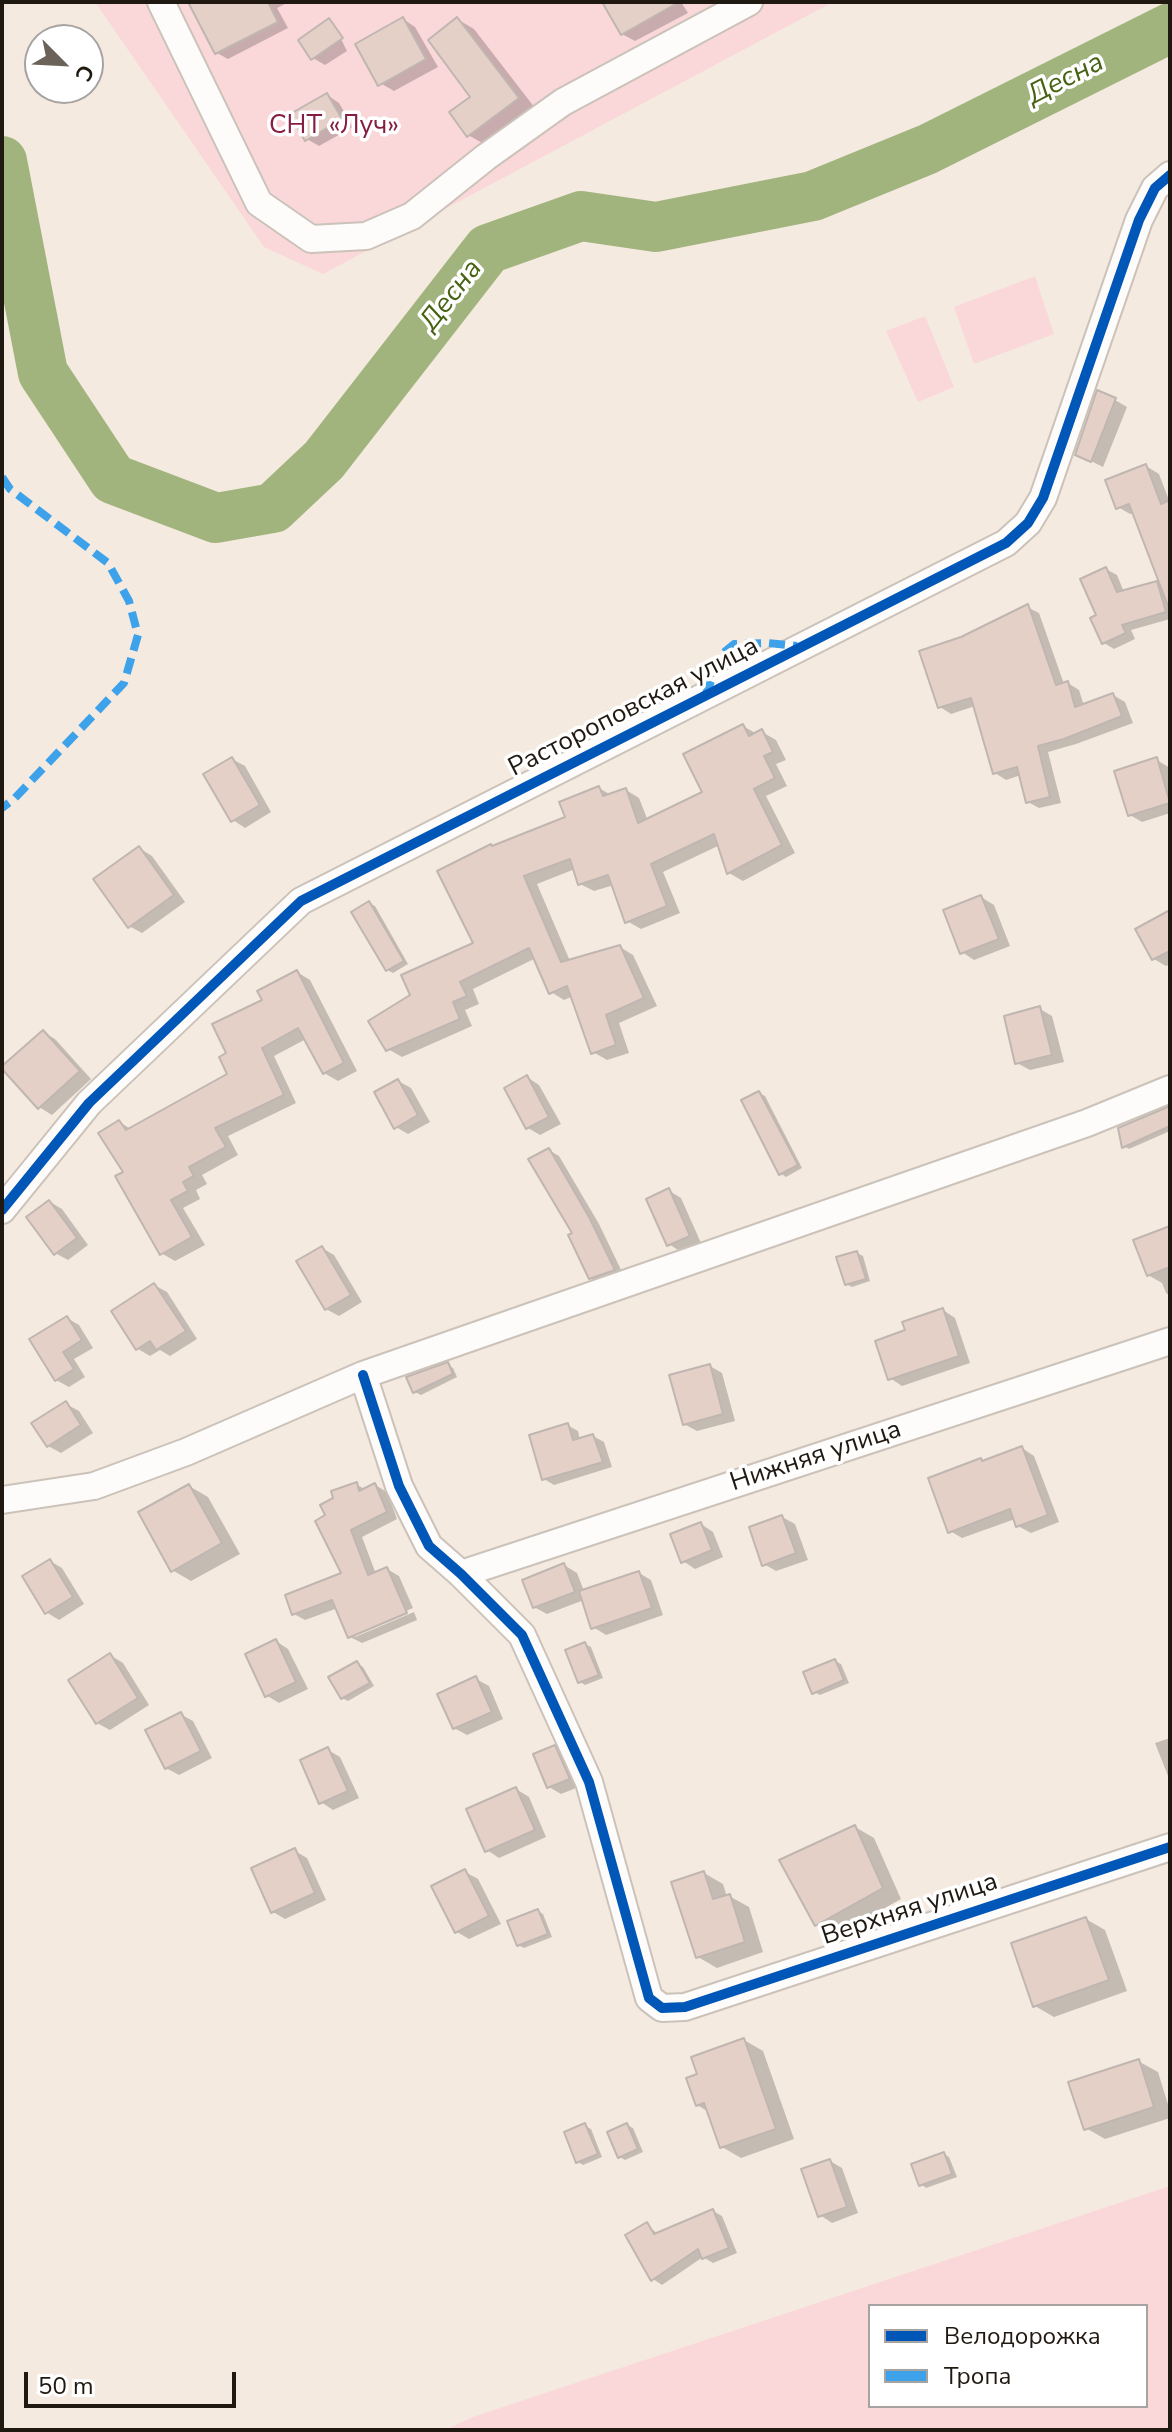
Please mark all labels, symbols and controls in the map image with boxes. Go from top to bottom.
north arrow [24,24,104,104]
water label: Десна [1022,46,1110,114]
text: С [67,60,101,86]
park label: СНТ «Луч» [269,111,399,143]
water label: Десна [414,253,490,339]
street label: Растороповская улица [504,631,764,785]
street label: Нижняя улица [727,1415,905,1499]
street label: Верхняя улица [818,1867,1002,1953]
legend [868,2304,1148,2408]
text: Велодорожка [944,2320,1101,2352]
scale bar [28,2356,240,2406]
text: Тропа [944,2360,1011,2392]
text: 50 m [38,2370,94,2402]

